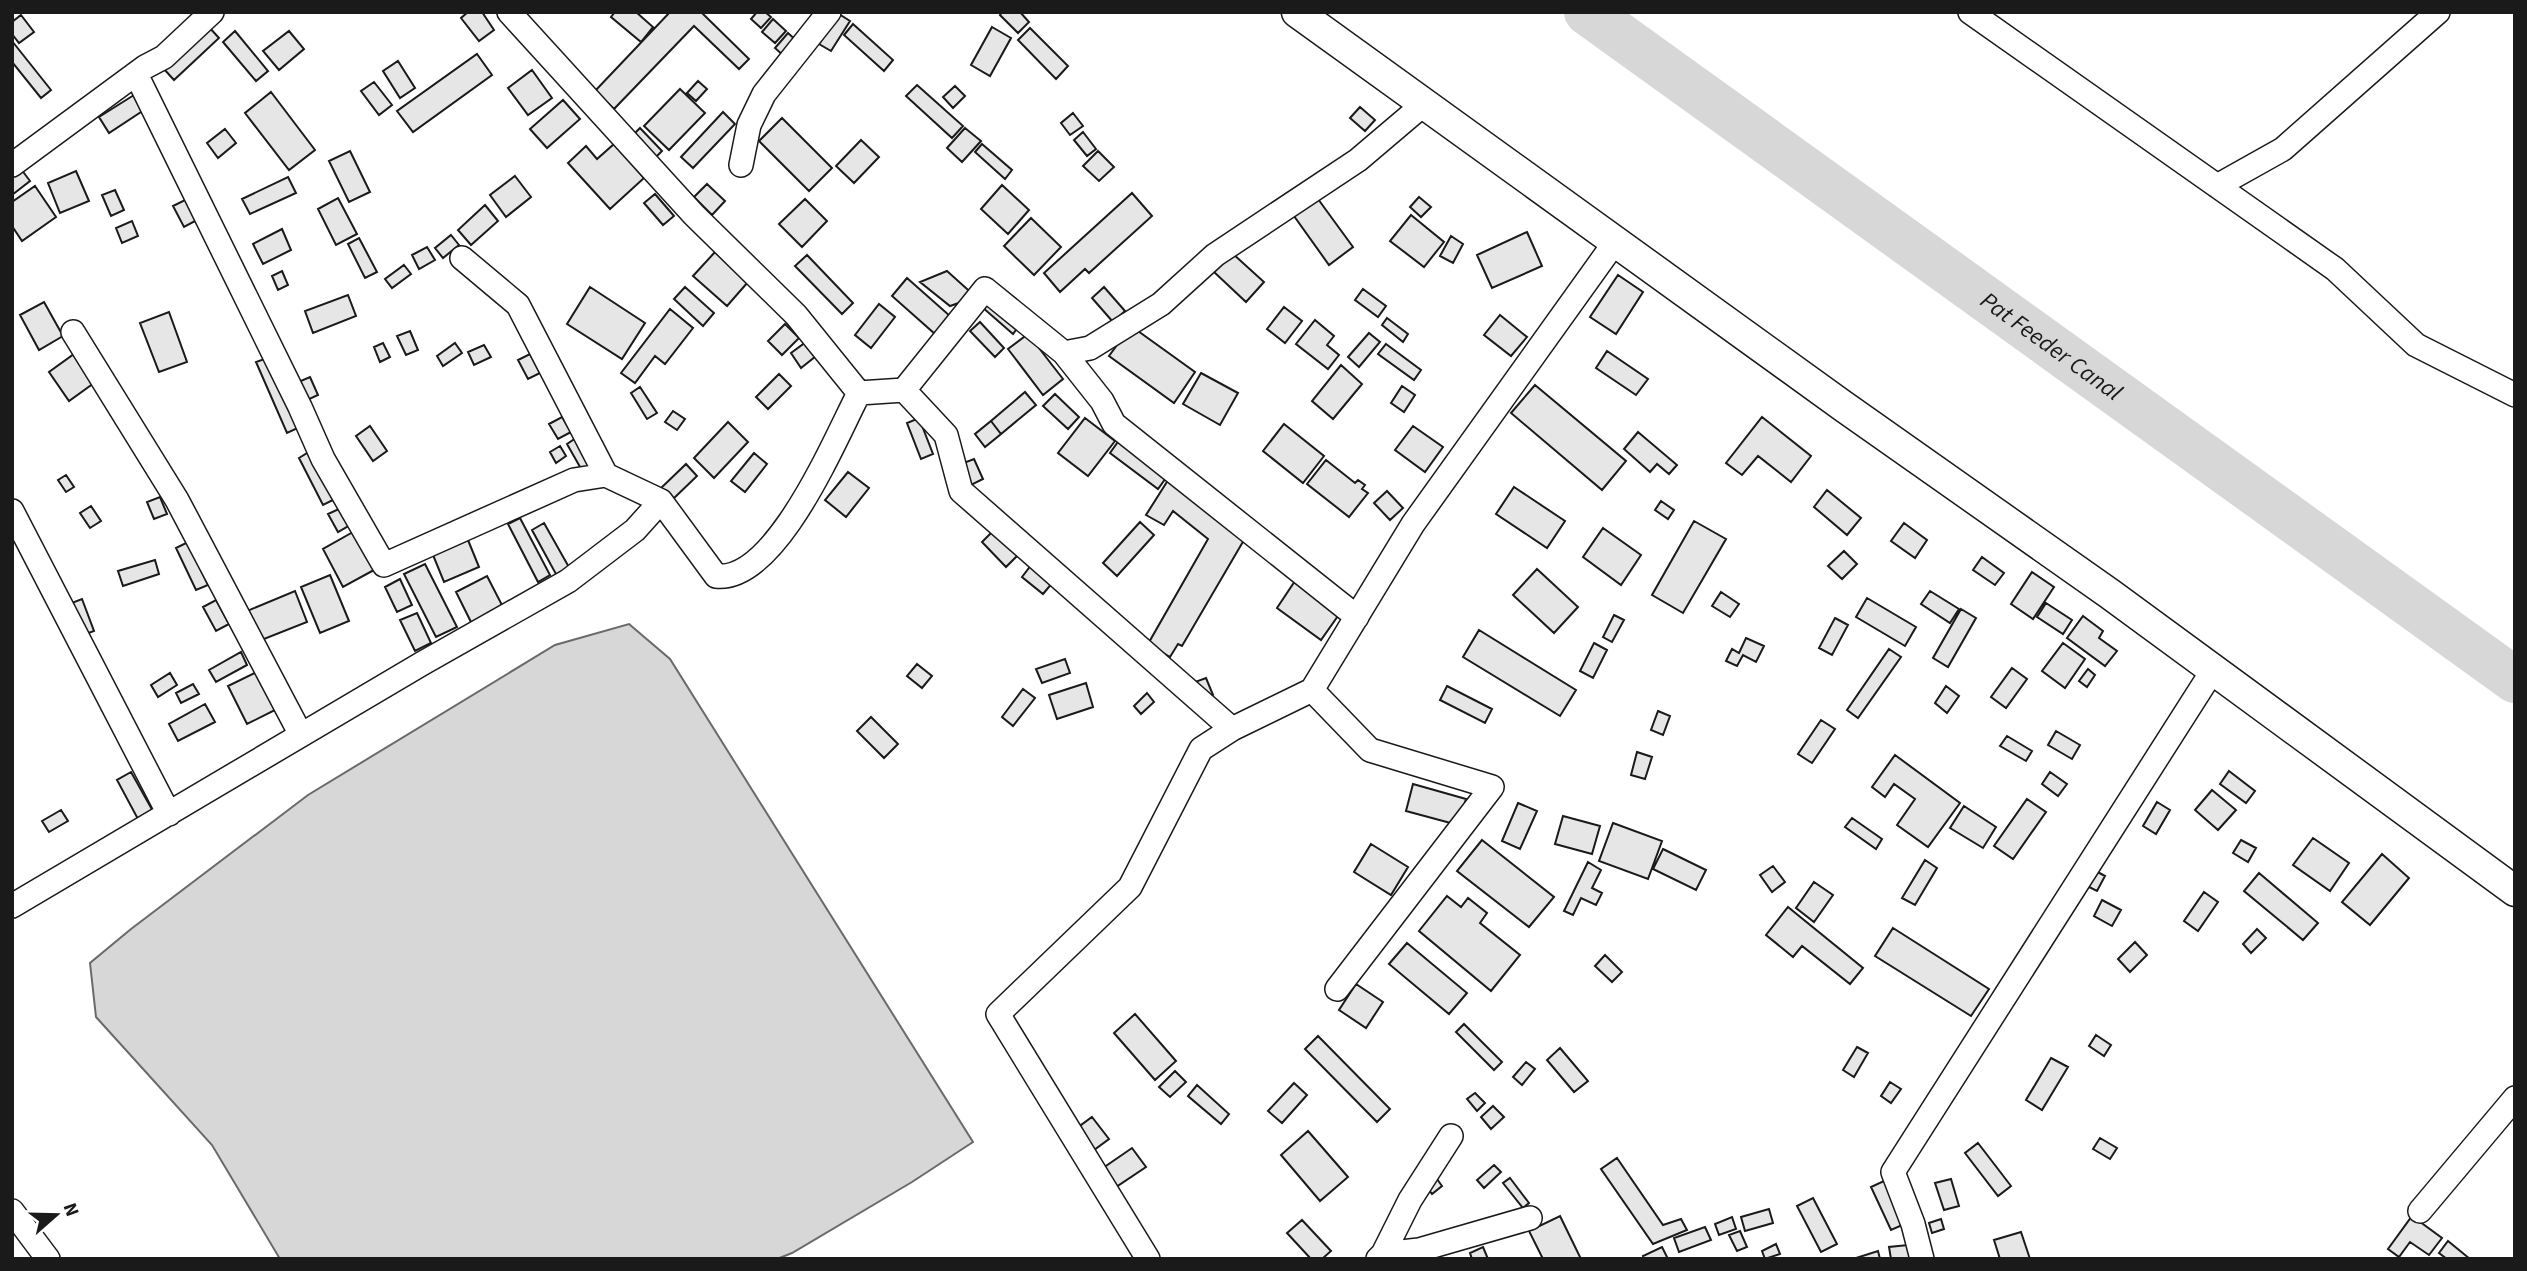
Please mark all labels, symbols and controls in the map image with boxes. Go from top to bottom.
water label: Pat Feeder Canal [1973,283,2129,409]
north arrow [21,1180,91,1250]
text: N [56,1199,85,1220]

